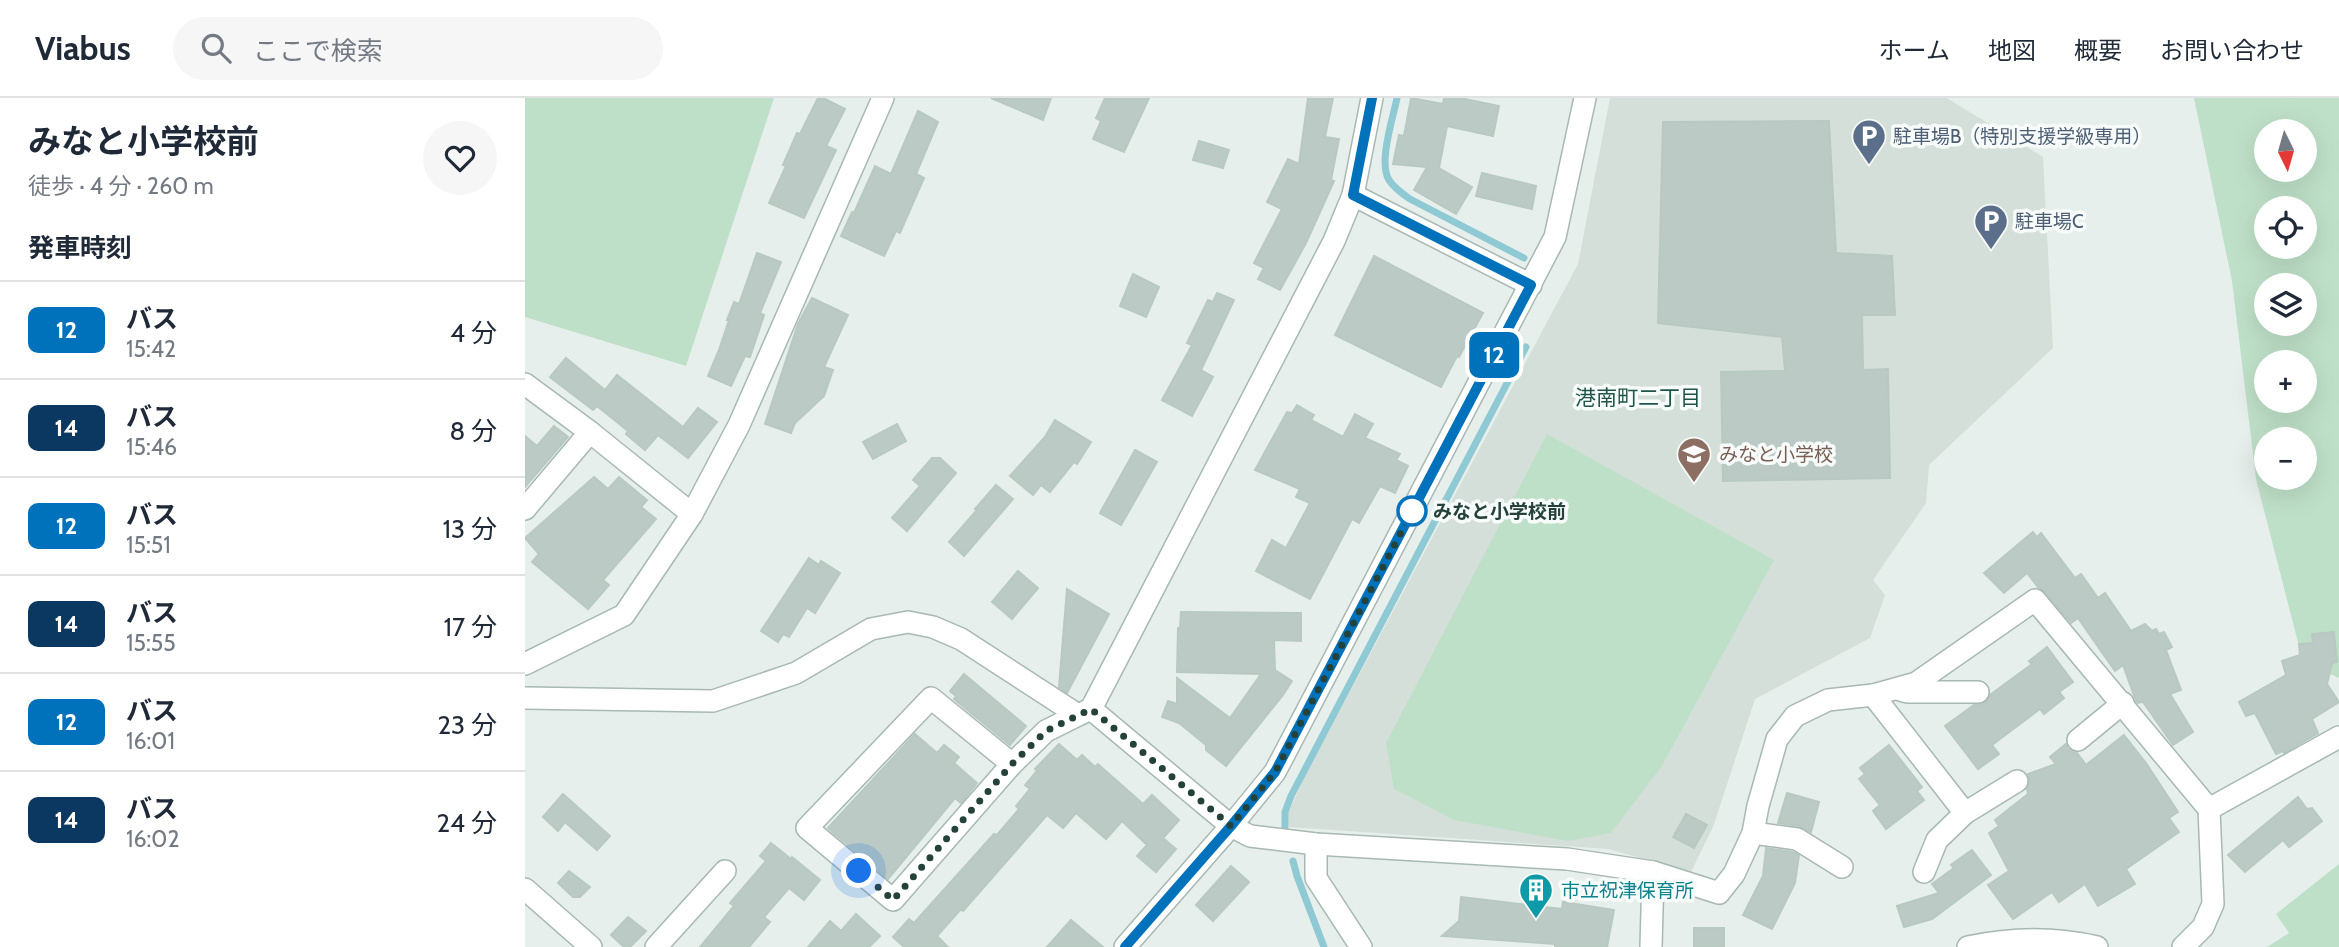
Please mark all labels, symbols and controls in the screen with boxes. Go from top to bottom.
search box [173,17,663,80]
text: Viabus [35,28,131,68]
icon: search [197,29,235,67]
text: ここで検索 [253,35,383,67]
text: ホーム [1879,36,1950,65]
text: 地図 [1988,36,2036,65]
text: 概要 [2074,36,2122,65]
text: お問い合わせ [2160,36,2304,65]
parking icon: 駐車場B（特別支援学級専用） [1850,117,1888,166]
north arrow [2254,119,2317,182]
map controls [2254,119,2317,490]
text: みなと小学校前 [28,121,259,161]
button: heart [423,121,497,195]
place label: 駐車場B（特別支援学級専用） [1893,125,2151,148]
text: 徒歩 · 4 分 · 260 m [28,172,214,200]
button: locate [2254,196,2317,259]
parking icon: 駐車場C [1972,202,2010,251]
place label: 駐車場C [2015,210,2084,233]
text: 発車時刻 [28,232,132,264]
button: layers [2254,273,2317,336]
text: バス [126,303,178,335]
text: 12 [56,315,77,344]
text: 4 分 [450,317,497,349]
line badge: 12 [1462,332,1525,378]
text: 15:42 [126,335,176,363]
text: 12 [1483,340,1505,369]
button: + [2254,350,2317,413]
district label: 港南町二丁目 [1575,385,1701,410]
text: バス [126,401,178,433]
text: 14 [55,413,78,442]
text: 8 分 [449,415,497,447]
button: − [2254,427,2317,490]
text: 15:46 [126,433,177,461]
school or university icon: みなと小学校 [1675,435,1713,484]
place label: みなと小学校 [1719,443,1833,466]
marker: みなと小学校前 [1397,496,1427,526]
text: バス [126,499,178,531]
place label: みなと小学校前 [1433,500,1566,523]
text: 12 [56,511,77,540]
text: 13 分 [443,513,497,545]
text: 15:51 [126,531,171,559]
text: バス [126,597,178,629]
text: 14 [55,609,78,638]
text: 17 分 [444,611,497,643]
text: 15:55 [126,629,176,657]
text: バス [126,695,178,727]
text: 12 [56,707,77,736]
text: 23 分 [437,709,497,741]
text: 16:01 [126,727,175,755]
text: バス [126,793,178,825]
text: 14 [55,805,78,834]
text: 24 分 [436,807,497,839]
text: 16:02 [126,825,179,853]
your location [841,853,876,888]
building icon: 市立祝津保育所 [1517,871,1555,920]
place label: 市立祝津保育所 [1561,879,1694,902]

